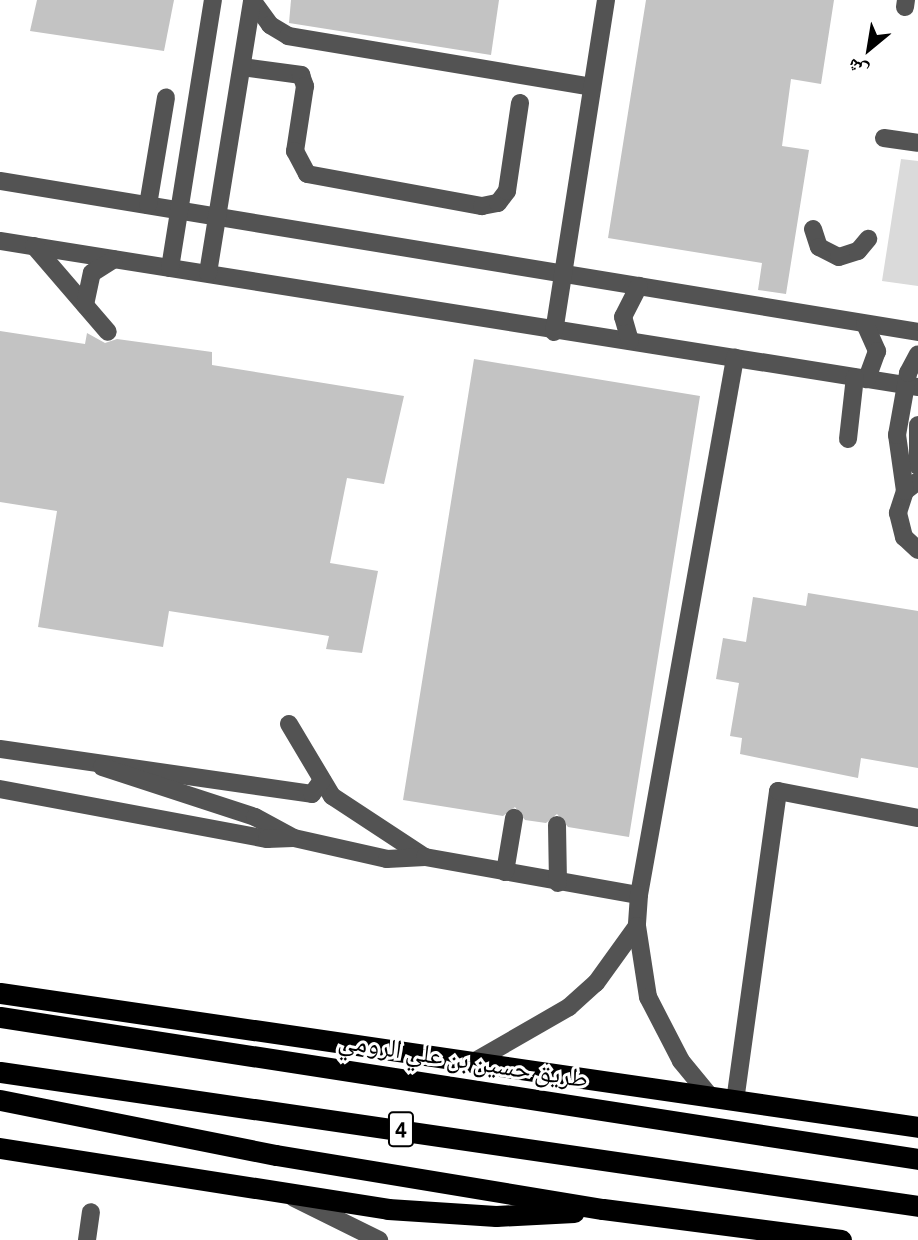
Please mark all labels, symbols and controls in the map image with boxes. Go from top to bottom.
north arrow [834,14,904,84]
text: ش [845,54,872,81]
street label: طريق حسين بن علي الرومي [336,1026,590,1096]
road number: 4 [387,1108,415,1149]

